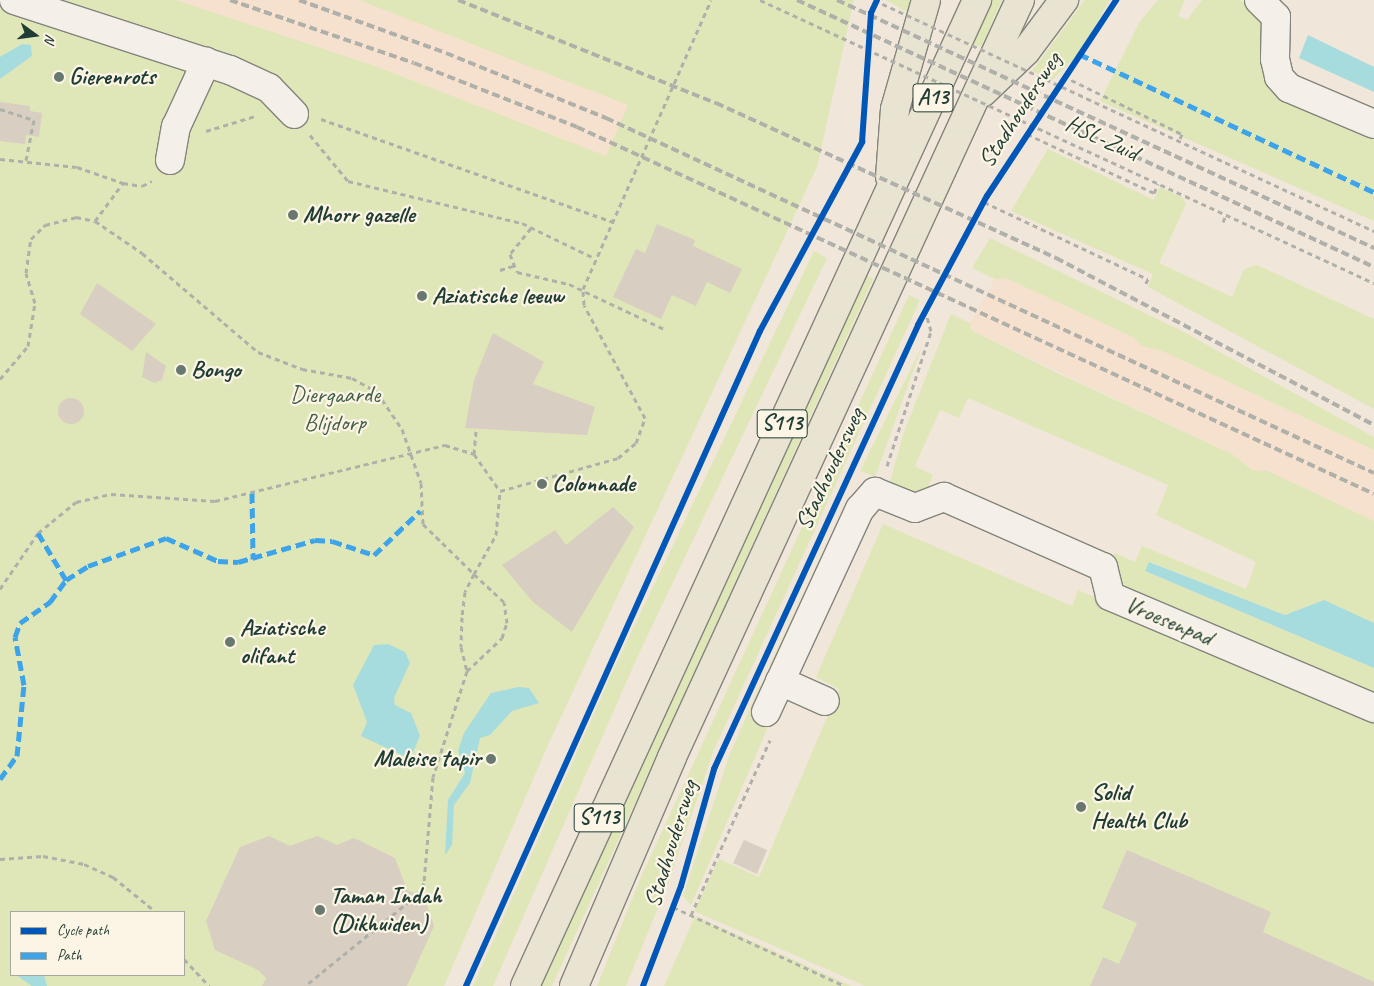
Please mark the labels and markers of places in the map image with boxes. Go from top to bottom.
place label: Gierenrots [69,63,155,91]
marker: Gierenrots [53,71,65,83]
place label: Mhorr gazelle [303,201,415,229]
marker: Mhorr gazelle [287,209,299,221]
place label: Aziatische leeuw [432,282,563,310]
marker: Aziatische leeuw [416,290,428,302]
place label: Bongo [191,356,241,384]
marker: Bongo [175,364,187,376]
place label: Colonnade [552,470,635,498]
marker: Colonnade [536,478,548,490]
place label: Aziatische olifant [240,614,324,670]
marker: Aziatische olifant [224,636,236,648]
place label: Maleise tapir [373,745,481,773]
marker: Maleise tapir [485,753,497,765]
place label: Solid Health Club [1091,779,1187,835]
marker: Solid Health Club [1075,801,1087,813]
place label: Taman Indah (Dikhuiden) [330,882,442,938]
marker: Taman Indah (Dikhuiden) [314,904,326,916]

